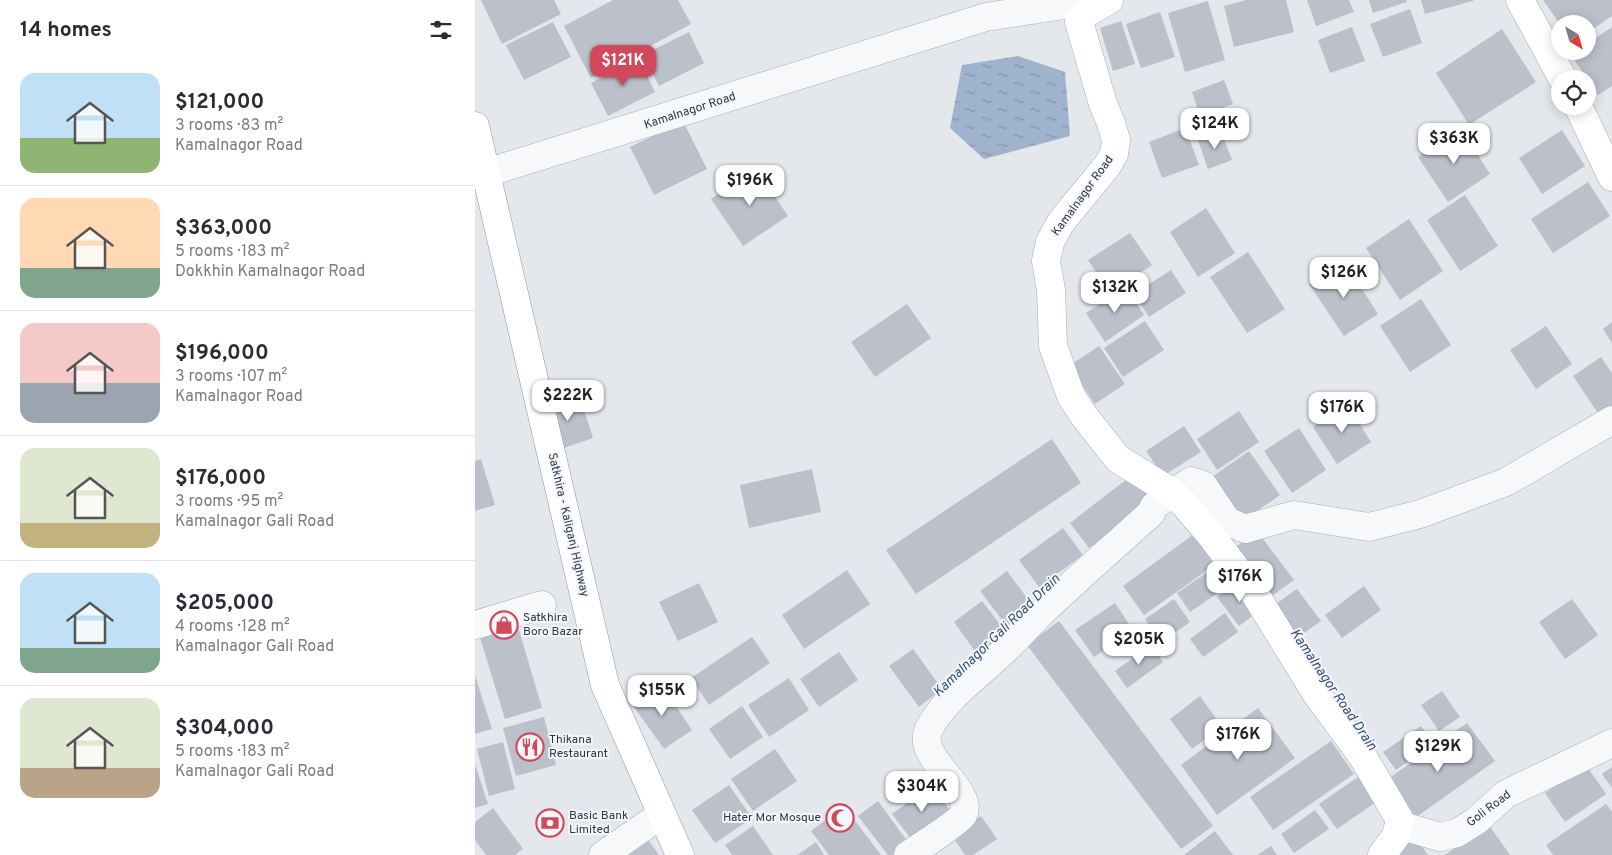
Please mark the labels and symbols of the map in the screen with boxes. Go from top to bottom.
north arrow [1551,15,1596,60]
pin: $121K [588,44,658,87]
street label: Kamalnagor Road [642,89,738,133]
pin: $124K [1180,108,1250,150]
pin: $363K [1419,122,1489,165]
street label: Kamalnagor Road [1048,153,1118,239]
pin: $196K [715,164,785,207]
pin: $126K [1309,256,1379,299]
pin: $132K [1080,272,1150,314]
pin: $222K [533,380,603,422]
pin: $176K [1307,392,1377,434]
street label: Satkhira - Kaliganj Highway [544,451,592,599]
pin: $176K [1205,560,1275,603]
water label: Kamalnagor Gali Road Drain [930,571,1064,701]
shop icon: Satkhira Boro Bazar [489,610,519,640]
place label: Satkhira Boro Bazar [523,610,583,640]
pin: $205K [1104,624,1174,666]
water label: Kamalnagor Road Drain [1286,626,1380,754]
pin: $155K [627,674,697,717]
pin: $176K [1203,718,1273,761]
pin: $129K [1403,730,1473,773]
restaurant icon: Thikana Restaurant [515,732,545,762]
place label: Thikana Restaurant [549,732,608,762]
pin: $304K [887,770,957,813]
street label: Goli Road [1464,787,1514,831]
mosque icon: Hater Mor Mosque [825,803,855,833]
bank icon: Basic Bank Limited [535,808,565,838]
place label: Basic Bank Limited [569,808,628,838]
place label: Hater Mor Mosque [723,810,821,826]

